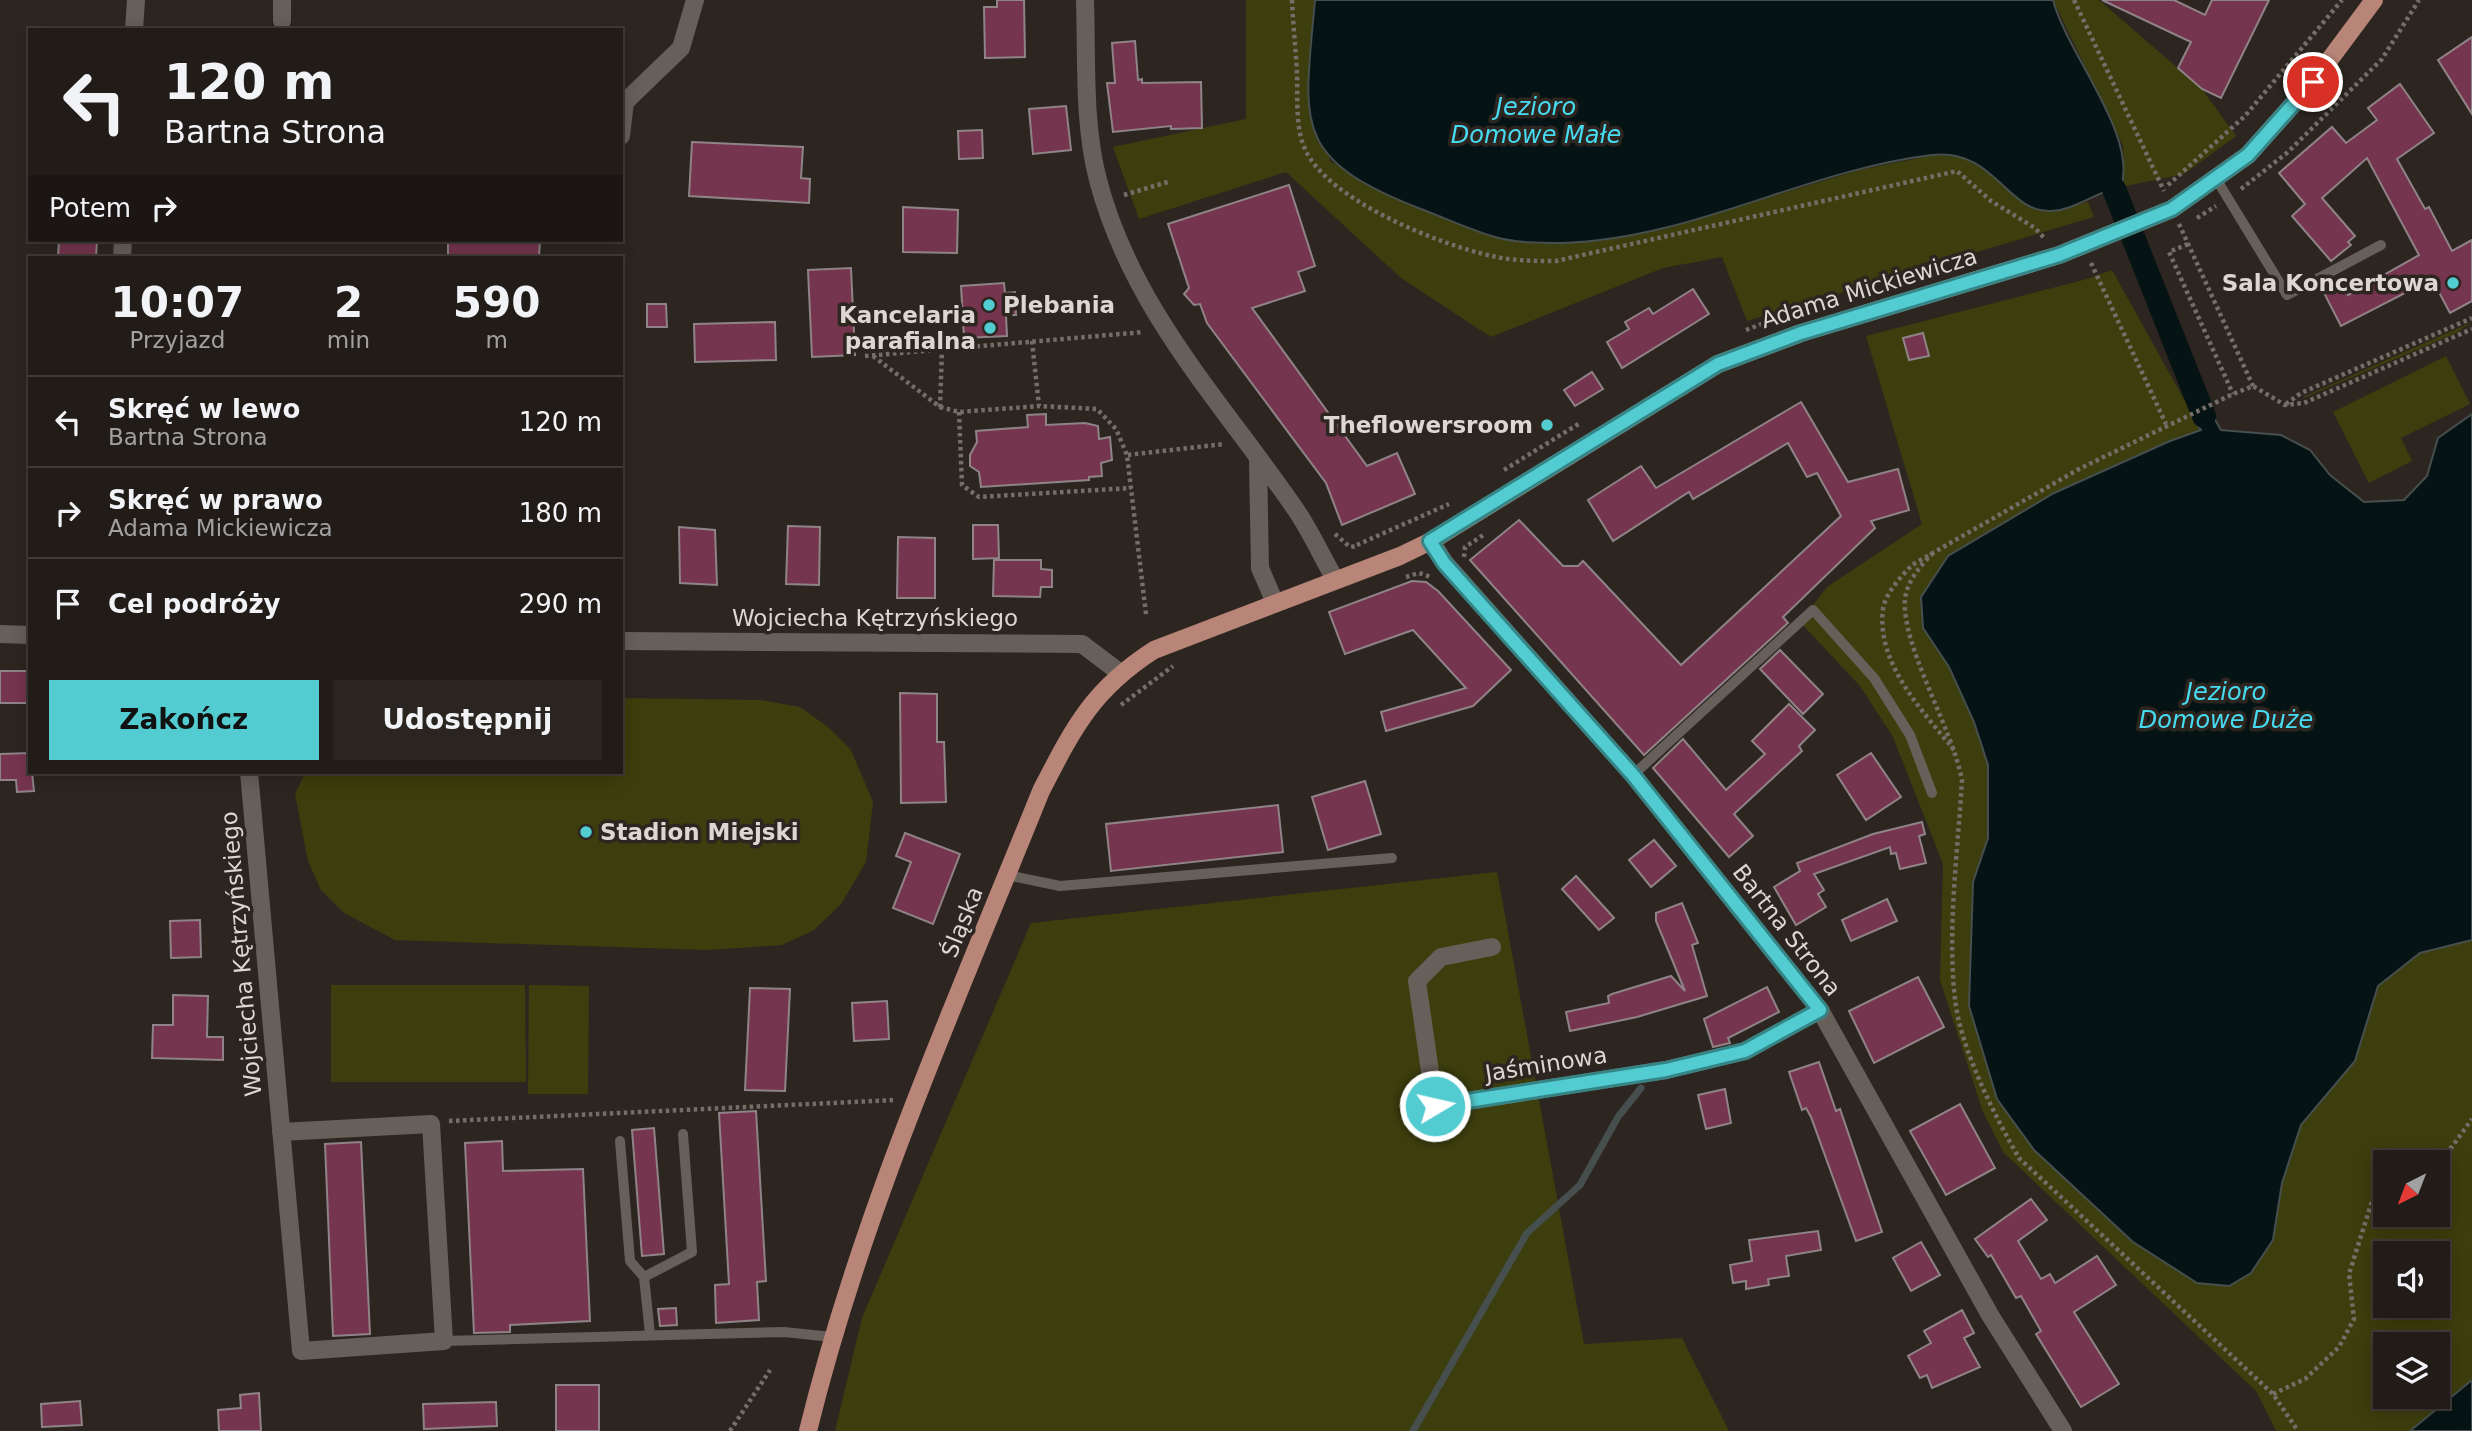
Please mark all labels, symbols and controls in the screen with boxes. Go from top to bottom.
pin [2283,52,2343,112]
text: 120 m [164,54,334,111]
icon: left [49,56,140,147]
icon: arrive [2294,63,2332,101]
water label: Jezioro Domowe Małe [1451,93,1621,149]
text: Bartna Strona [164,113,386,151]
icon: right [145,189,183,227]
text: Potem [49,193,131,223]
street label: Adama Mickiewicza [1758,243,1980,333]
place label: Sala Koncertowa [2222,270,2439,296]
marker: Sala Koncertowa [2445,275,2461,291]
text: 10:07 [111,278,244,327]
text: 2 [334,278,363,327]
text: 590 [453,278,540,327]
place label: Plebania [1003,292,1115,318]
marker: Plebania [981,297,997,313]
place label: Kancelaria parafialna [839,302,976,354]
marker: Kancelaria parafialna [982,320,998,336]
text: Przyjazd [130,327,225,353]
text: min [327,327,370,353]
text: m [485,327,508,353]
text: Skręć w lewo [108,394,300,424]
icon: left [49,403,87,441]
text: 120 m [519,407,602,437]
place label: Theflowersroom [1324,412,1533,438]
marker: Theflowersroom [1539,417,1555,433]
text: Bartna Strona [108,424,268,450]
text: Skręć w prawo [108,485,323,515]
icon: right [49,494,87,532]
text: 180 m [519,498,602,528]
text: Adama Mickiewicza [108,515,333,541]
icon: arrive [49,585,87,623]
text: Cel podróży [108,589,281,619]
text: 290 m [519,589,602,619]
street label: Wojciecha Kętrzyńskiego [732,605,1018,631]
water label: Jezioro Domowe Duże [2139,678,2313,734]
button: Zakończ [49,680,319,760]
button: Udostępnij [333,680,602,760]
street label: Wojciecha Kętrzyńskiego [216,810,266,1098]
place label: Stadion Miejski [600,819,799,845]
marker: Stadion Miejski [578,824,594,840]
street label: Bartna Strona [1728,859,1846,1001]
street label: Śląska [935,882,988,961]
street label: Jaśminowa [1481,1042,1609,1087]
position arrow [1398,1069,1472,1143]
north arrow [2373,1150,2450,1227]
map controls [2373,1150,2450,1409]
button: sound [2373,1241,2450,1318]
button: layers [2373,1332,2450,1409]

